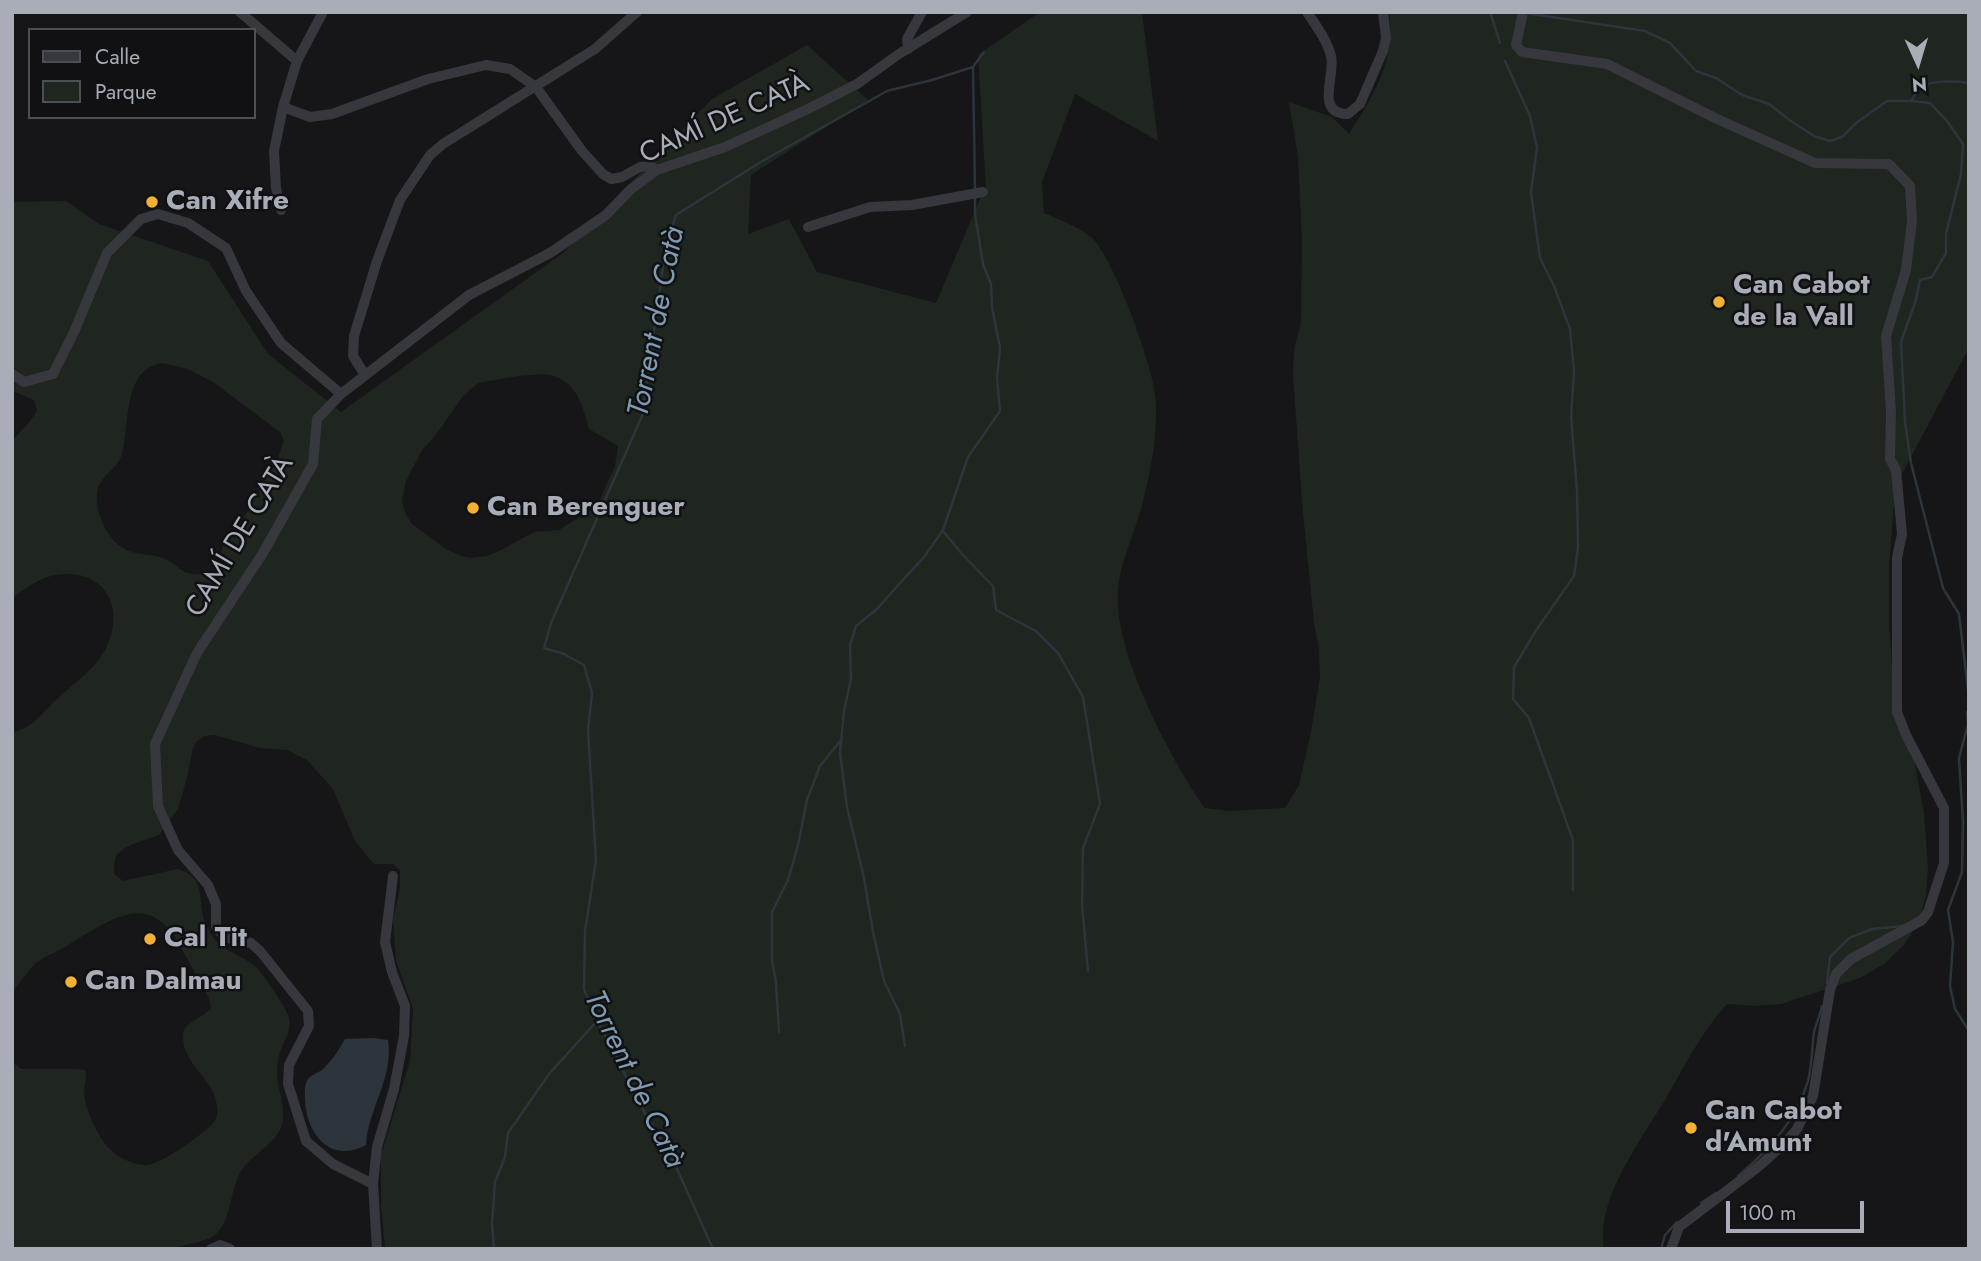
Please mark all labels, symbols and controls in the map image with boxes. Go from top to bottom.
legend [28,28,256,119]
north arrow [1883,28,1953,98]
text: Calle [95,42,140,72]
street label: CAMÍ DE CATÀ [635,68,815,172]
text: N [1911,70,1928,98]
text: Parque [95,77,157,107]
place label: Can Xifre [166,185,289,219]
marker: Can Xifre [144,194,160,210]
water label: Torrent de Catà [622,224,694,420]
place label: Can Cabot de la Vall [1733,269,1870,335]
marker: Can Cabot de la Vall [1711,294,1727,310]
street label: CAMÍ DE CATÀ [180,450,302,624]
place label: Can Berenguer [487,491,685,525]
marker: Can Berenguer [465,500,481,516]
place label: Cal Tit [164,922,247,956]
marker: Cal Tit [142,931,158,947]
place label: Can Dalmau [85,965,242,999]
marker: Can Dalmau [63,974,79,990]
water label: Torrent de Catà [575,985,691,1175]
place label: Can Cabot d'Amunt [1705,1095,1842,1161]
marker: Can Cabot d'Amunt [1683,1120,1699,1136]
scale bar [1729,1188,1867,1232]
text: 100 m [1739,1198,1796,1228]

